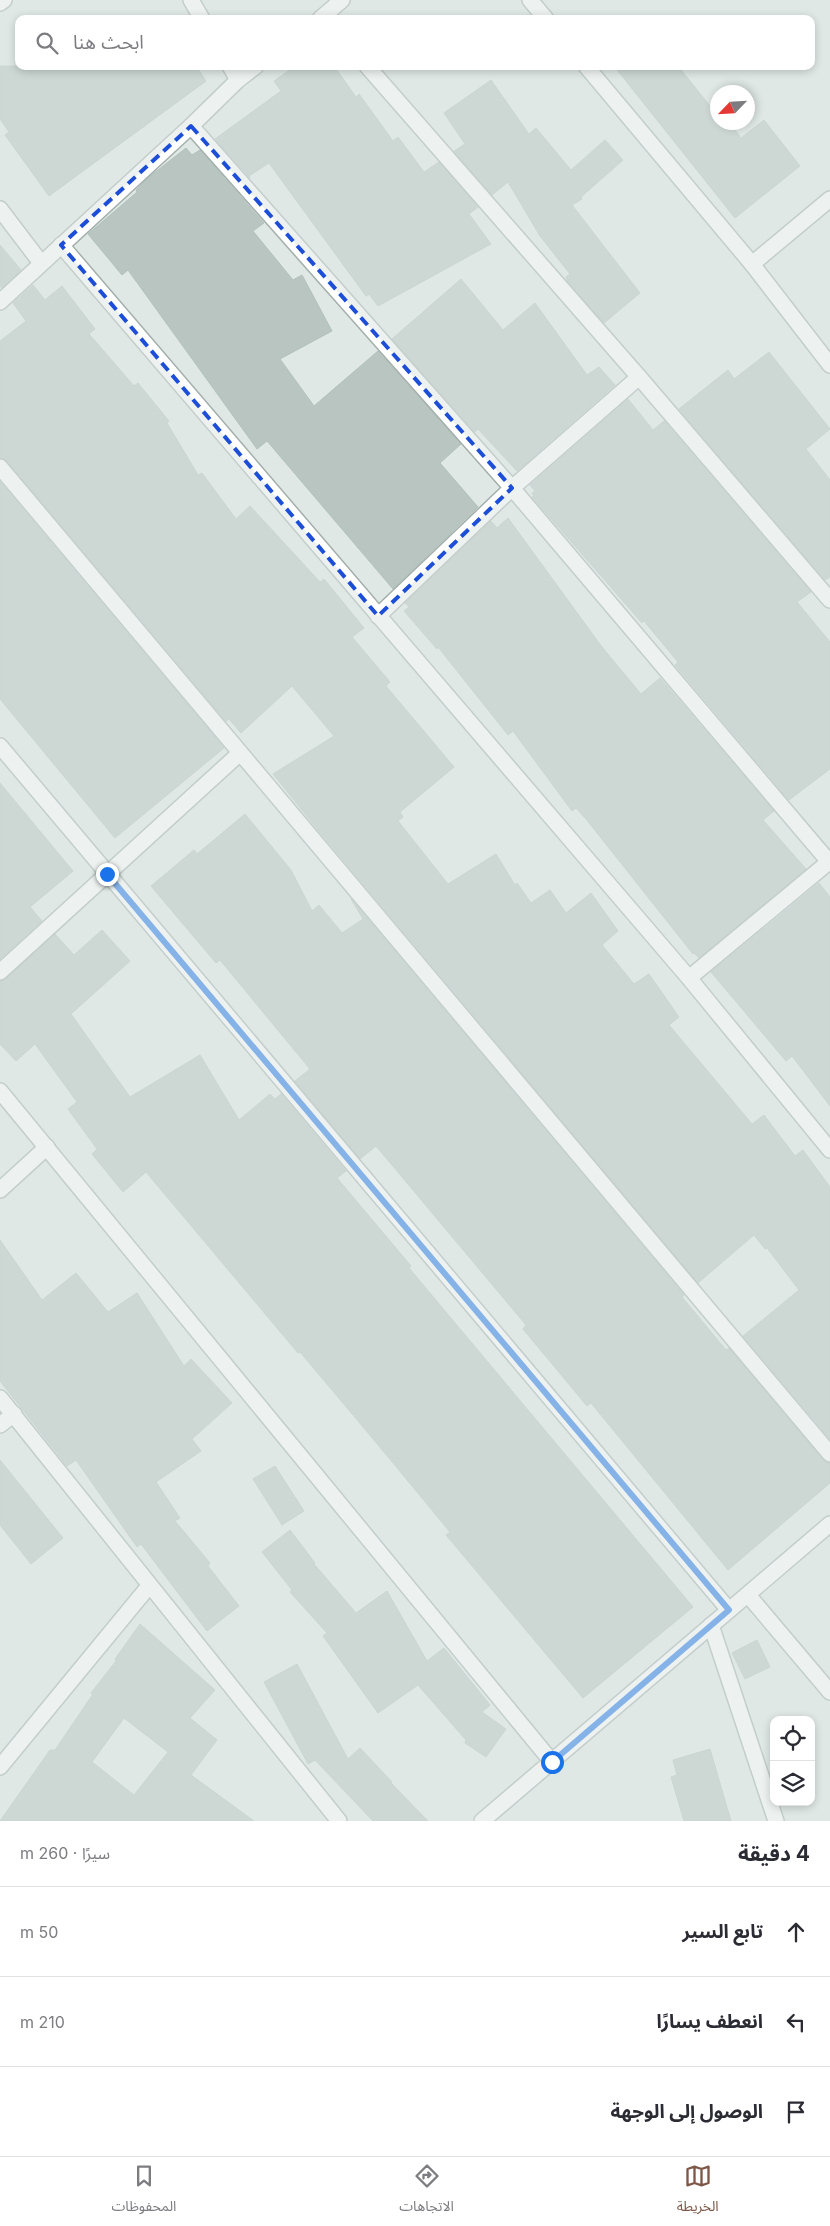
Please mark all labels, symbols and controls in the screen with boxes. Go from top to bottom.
search box [15,15,815,70]
icon: search [33,29,61,57]
text: ابحث هنا [73,31,144,54]
north arrow [710,85,755,130]
route end [96,863,119,886]
map controls [770,1716,815,1806]
button: locate [770,1716,815,1761]
route start [541,1751,564,1774]
button: layers [770,1761,815,1806]
text: 4 دقيقة [738,1841,810,1866]
text: سيرًا · 260 m [20,1843,110,1863]
icon: ahead [782,1918,810,1946]
text: تابع السير [682,1920,763,1943]
text: 50 m [20,1922,58,1942]
icon: left [782,2008,810,2036]
text: انعطف يسارًا [656,2010,763,2033]
text: 210 m [20,2012,65,2032]
icon: arrive [782,2098,810,2126]
text: الوصول إلى الوجهة [611,2100,763,2123]
tab: المحفوظات [111,2162,176,2221]
tab: الاتجاهات [399,2162,454,2221]
tab: الخريطة [677,2162,719,2221]

